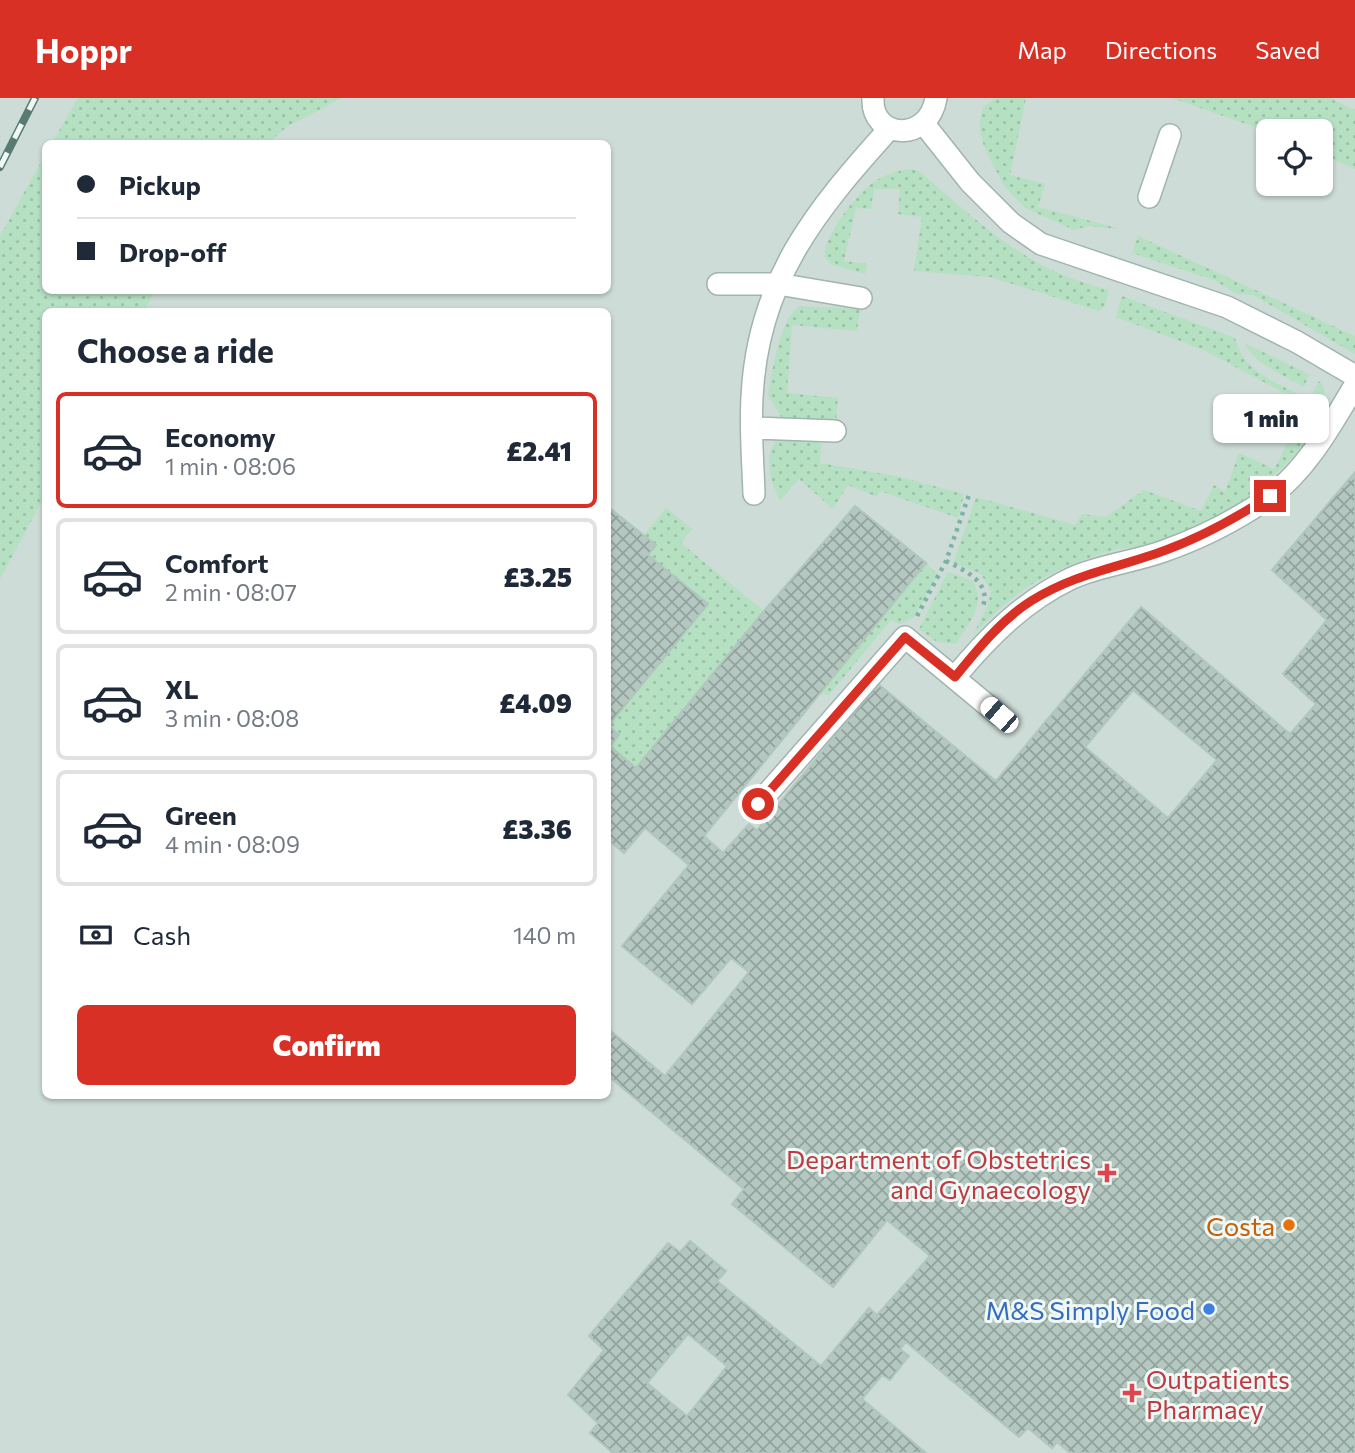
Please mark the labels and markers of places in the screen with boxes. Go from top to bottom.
place label: Department of Obstetrics and Gynaecology [786,1143,1091,1204]
marker: Department of Obstetrics and Gynaecology [1097,1163,1117,1183]
place label: Costa [1206,1210,1275,1241]
marker: Costa [1281,1217,1297,1233]
place label: M&S Simply Food [986,1294,1195,1325]
marker: M&S Simply Food [1201,1301,1217,1317]
place label: Outpatients Pharmacy [1146,1363,1290,1424]
marker: Outpatients Pharmacy [1124,1385,1140,1401]

